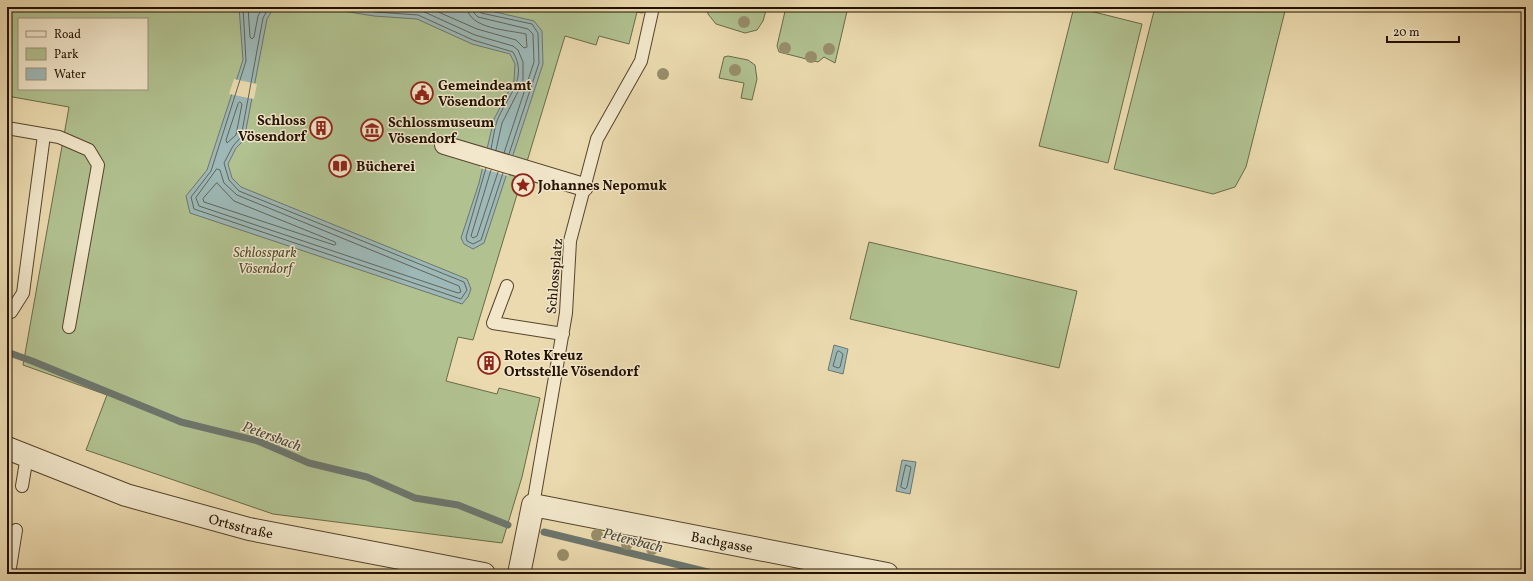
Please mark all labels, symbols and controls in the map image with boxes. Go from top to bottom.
legend [18,18,148,90]
scale bar [1387,18,1459,44]
text: 20 m [1393,25,1420,41]
text: Road [54,27,81,43]
text: Park [54,47,79,63]
text: Water [54,67,86,83]
place label: Gemeindeamt Vösendorf [438,77,532,112]
public building icon: Gemeindeamt Vösendorf [409,80,435,106]
place label: Schloss Vösendorf [238,112,307,147]
place label: Schlossmuseum Vösendorf [388,114,495,149]
building icon: Schloss Vösendorf [308,115,334,141]
museum icon: Schlossmuseum Vösendorf [359,117,385,143]
library icon: Bücherei [327,153,353,179]
place label: Bücherei [356,158,415,177]
place icon: Johannes Nepomuk [510,172,536,198]
place label: Johannes Nepomuk [537,177,667,196]
street label: Schlossplatz [543,237,568,315]
park label: Schlosspark Vösendorf [233,244,297,279]
place label: Rotes Kreuz Ortsstelle Vösendorf [504,347,640,382]
building icon: Rotes Kreuz Ortsstelle Vösendorf [476,350,502,376]
water label: Petersbach [239,417,304,458]
street label: Ortsstraße [206,510,275,544]
water label: Petersbach [600,524,665,559]
street label: Bachgasse [689,528,755,559]

